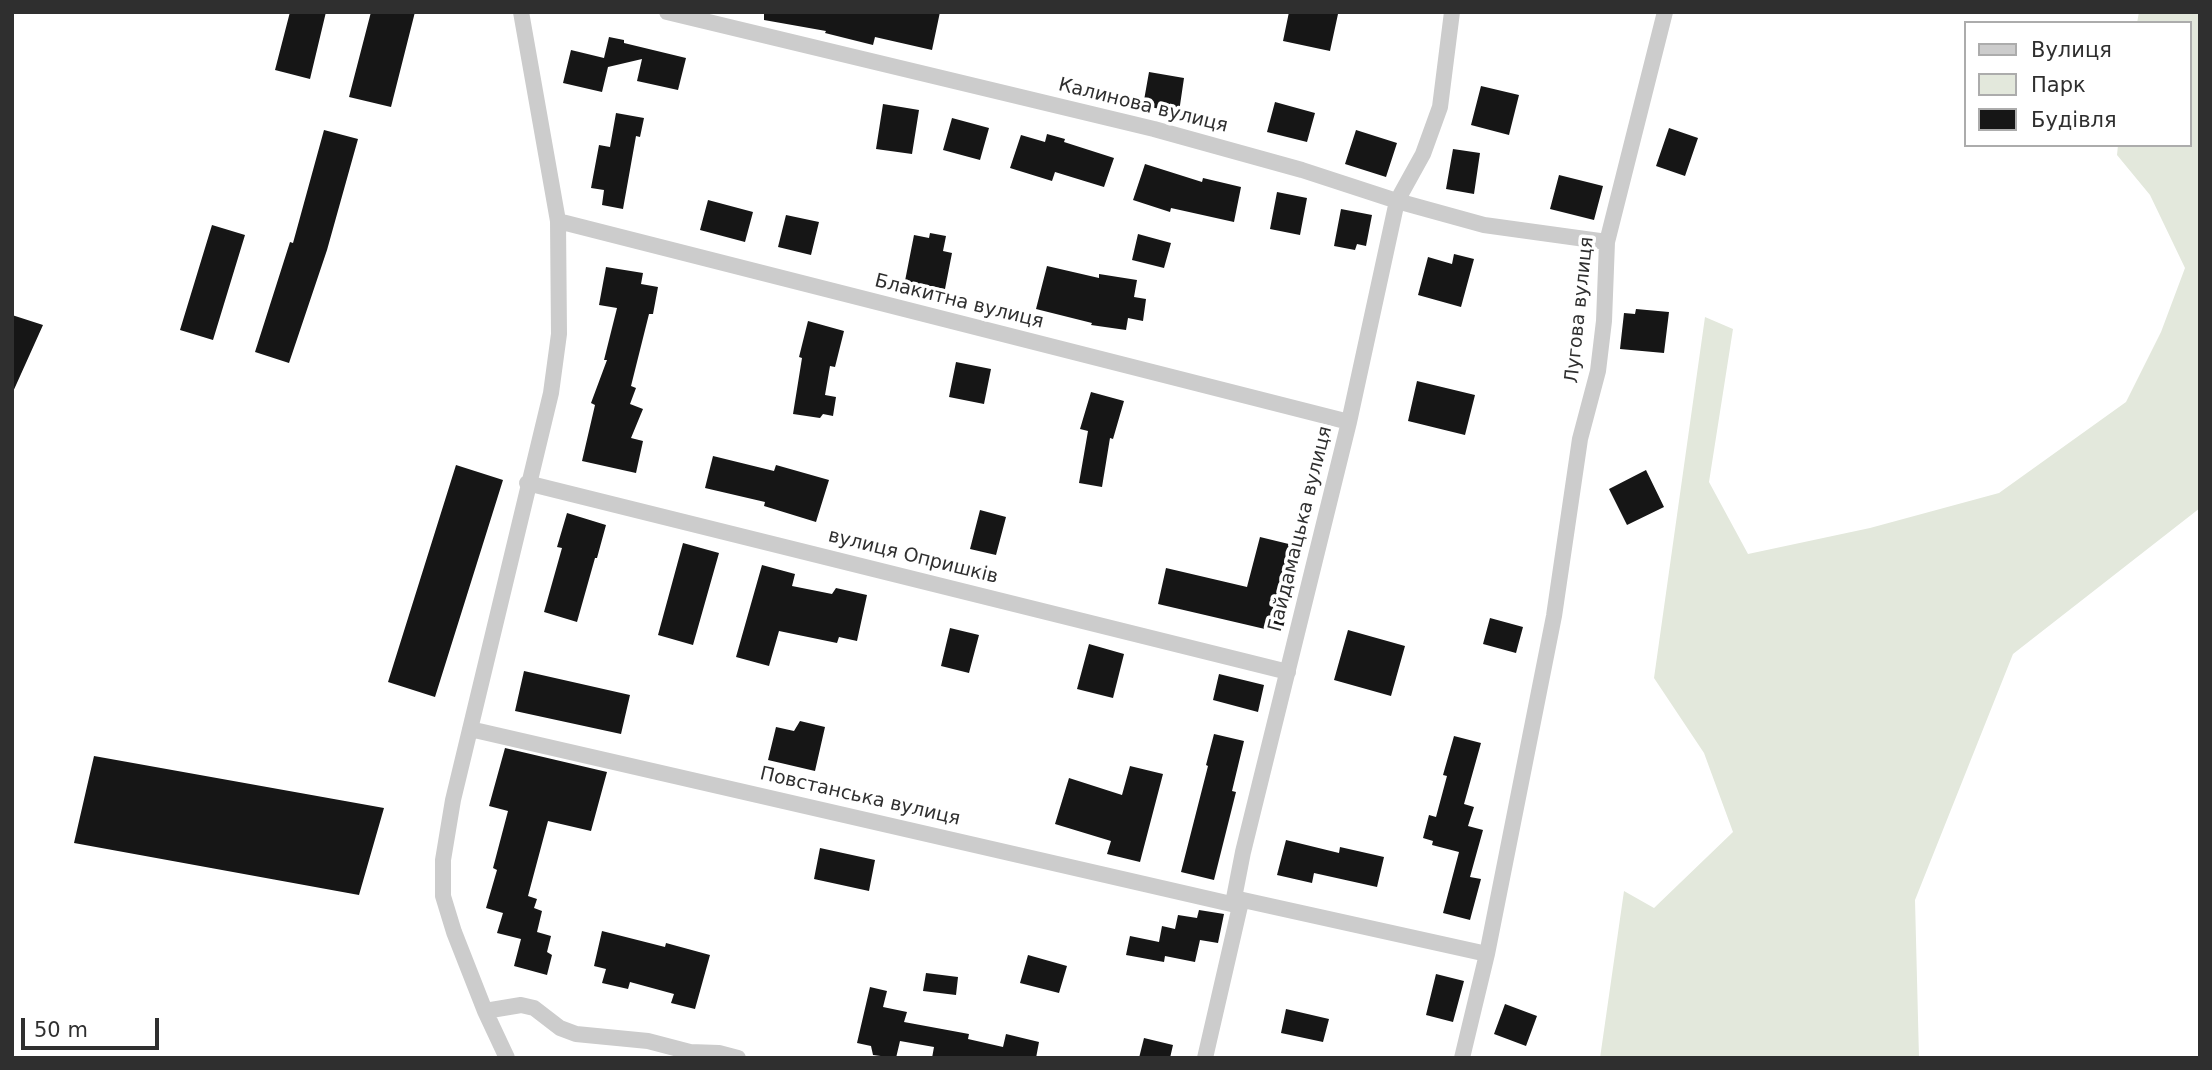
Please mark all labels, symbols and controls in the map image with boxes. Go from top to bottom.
legend [1964,21,2191,147]
text: Вулиця [2031,38,2112,62]
text: Парк [2031,73,2086,97]
street label: Калинова вулиця [1056,74,1230,138]
text: Будівля [2031,108,2117,132]
street label: Лугова вулиця [1561,236,1599,384]
street label: Блакитна вулиця [872,270,1046,334]
street label: Гайдамацька вулиця [1264,424,1338,634]
street label: вулиця Опришків [826,525,1000,589]
street label: Повстанська вулиця [758,763,962,831]
scale bar [24,1004,163,1048]
text: 50 m [34,1018,88,1042]

